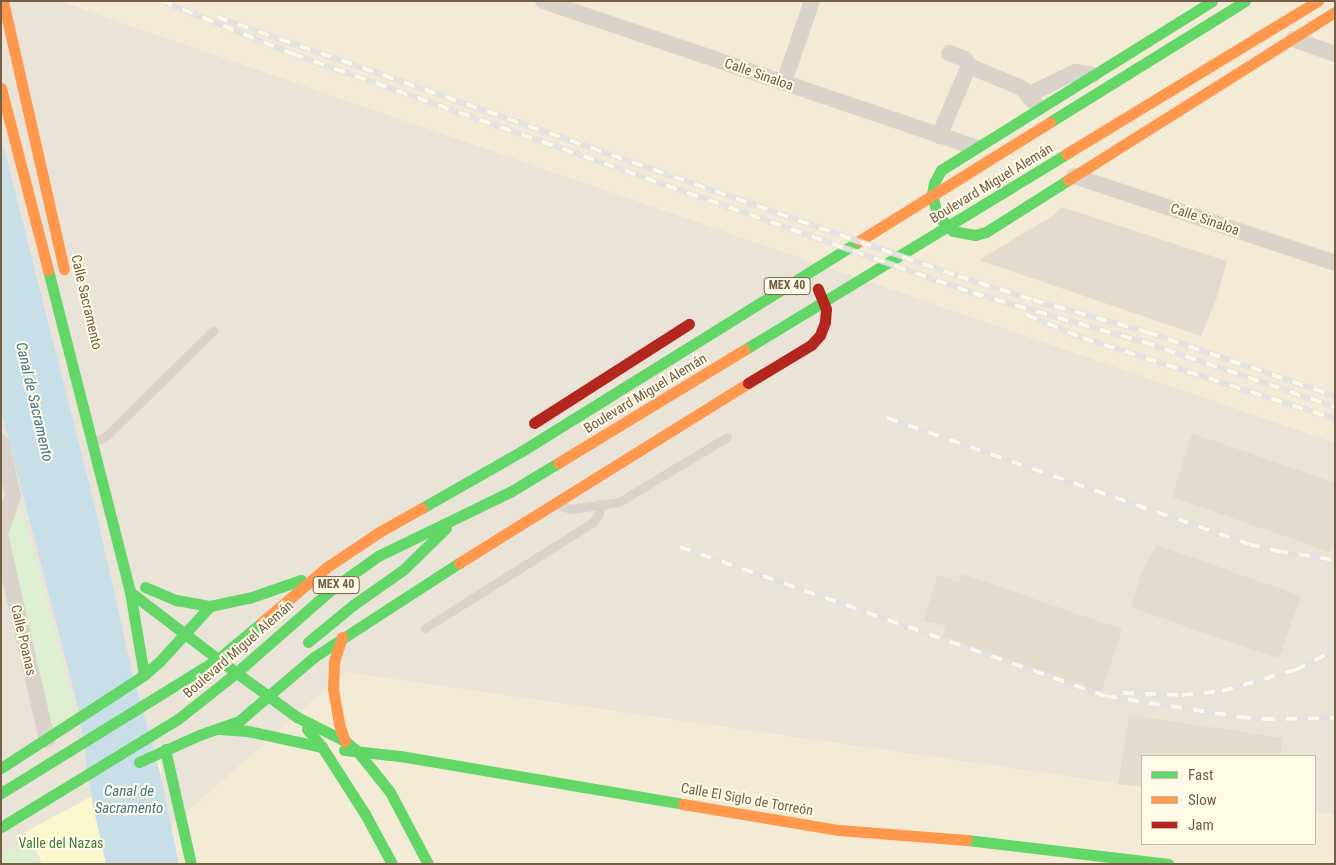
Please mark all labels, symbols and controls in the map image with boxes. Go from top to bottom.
street label: Calle Sinaloa [722,54,796,94]
street label: Boulevard Miguel Alemán [927,140,1055,226]
street label: Calle Sinaloa [1168,199,1242,239]
street label: Calle Sacramento [68,253,106,351]
road number: MEX 40 [763,276,811,296]
water label: Canal de Sacramento [11,340,57,464]
street label: Boulevard Miguel Alemán [581,350,709,436]
road number: MEX 40 [312,576,360,594]
street label: Boulevard Miguel Alemán [180,597,296,701]
street label: Calle Poanas [8,603,40,677]
legend [1141,755,1316,845]
text: Fast [1188,766,1213,784]
street label: Calle El Siglo de Torreón [679,779,815,819]
water label: Canal de Sacramento [95,782,163,817]
text: Slow [1188,791,1217,809]
text: Jam [1188,816,1214,834]
park label: Valle del Nazas [19,835,103,851]

